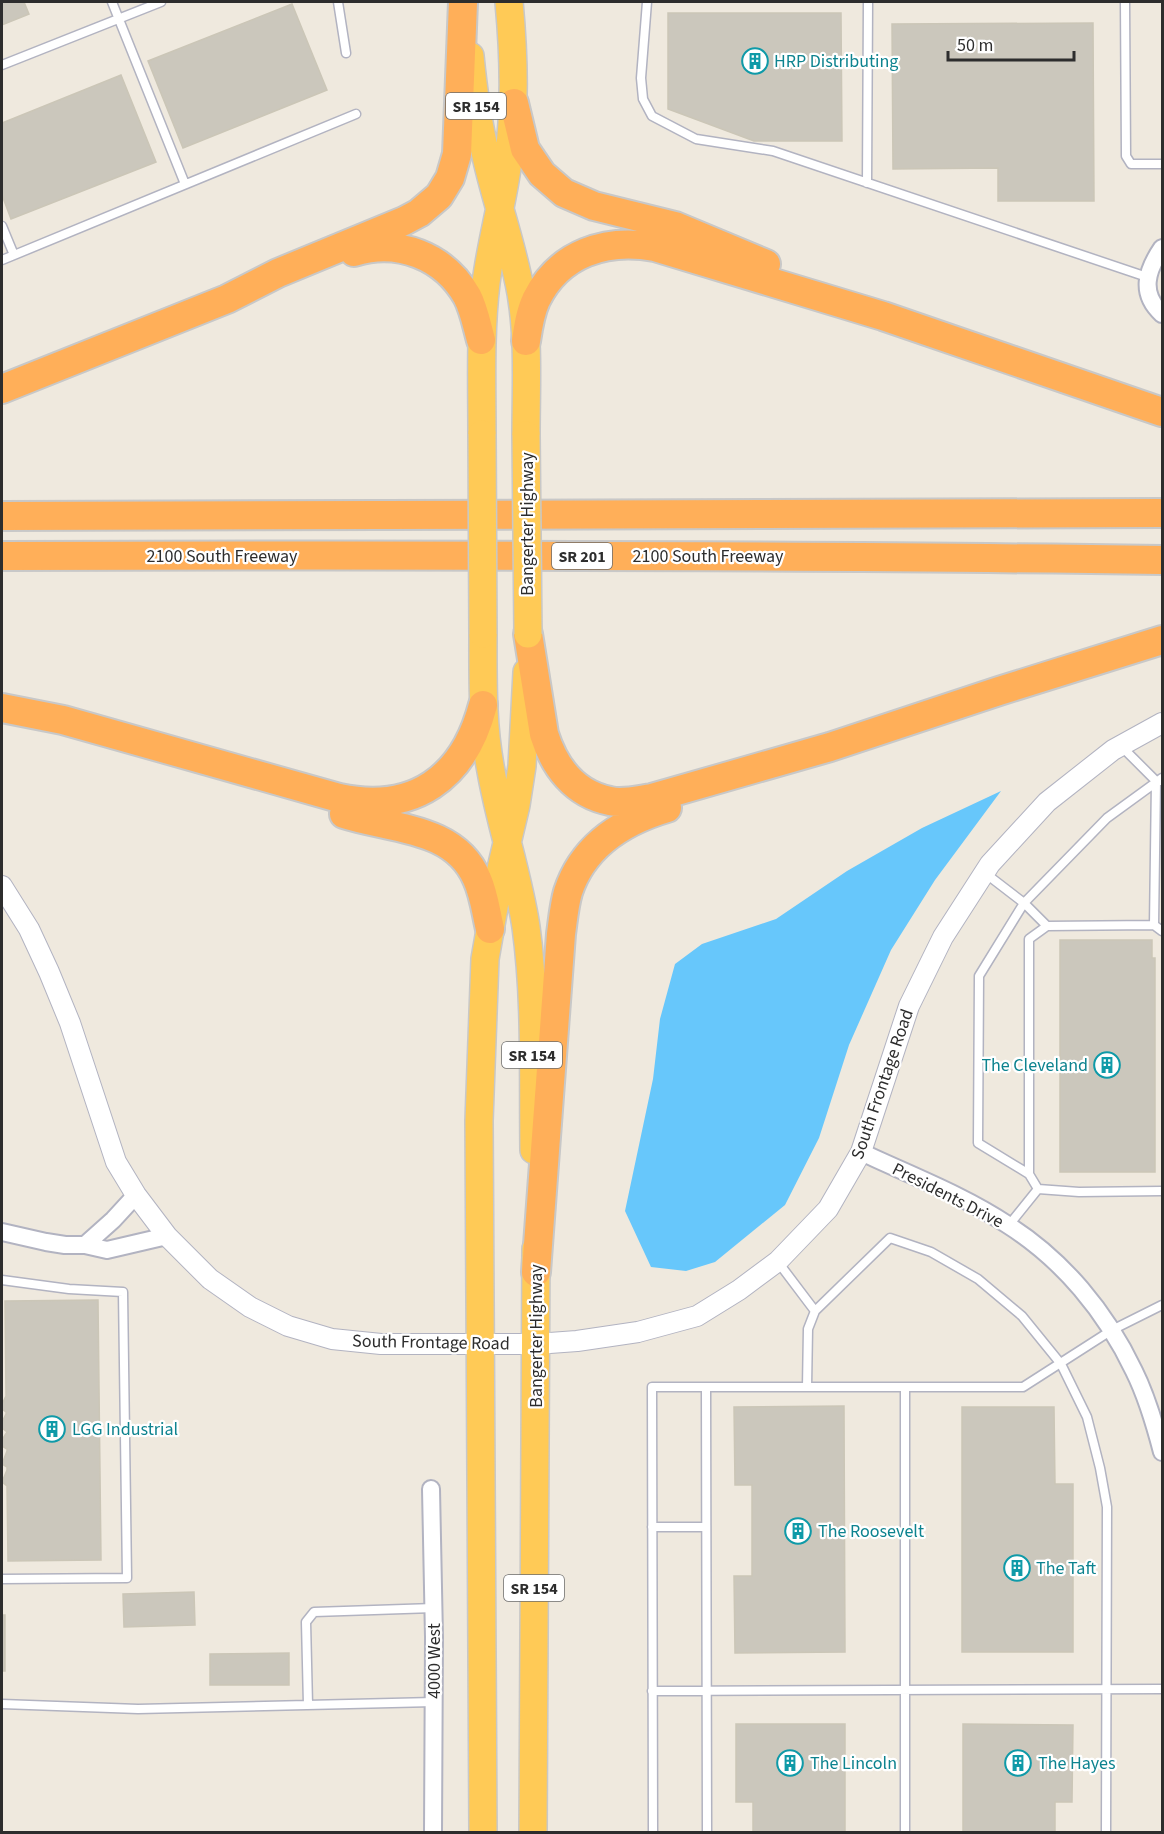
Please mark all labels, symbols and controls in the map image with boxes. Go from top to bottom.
scale bar [948,24,1074,62]
text: 50 m [957,33,993,58]
building icon: HRP Distributing [740,46,770,76]
place label: HRP Distributing [774,49,898,74]
road number: SR 154 [446,93,506,119]
street label: Bangerter Highway [515,452,540,596]
road number: SR 201 [552,543,612,569]
street label: 2100 South Freeway [147,544,298,569]
street label: 2100 South Freeway [633,544,784,569]
street label: South Frontage Road [845,1006,920,1163]
road number: SR 154 [502,1042,562,1068]
building icon: The Cleveland [1092,1050,1122,1080]
place label: The Cleveland [981,1053,1088,1078]
street label: Presidents Drive [888,1157,1008,1234]
street label: Bangerter Highway [524,1264,549,1408]
street label: South Frontage Road [352,1329,510,1356]
building icon: LGG Industrial [37,1414,67,1444]
place label: LGG Industrial [72,1417,178,1442]
building icon: The Roosevelt [783,1516,813,1546]
place label: The Roosevelt [818,1519,924,1544]
building icon: The Taft [1002,1553,1032,1583]
place label: The Taft [1036,1556,1096,1581]
road number: SR 154 [504,1575,564,1601]
street label: 4000 West [422,1623,447,1699]
building icon: The Lincoln [775,1748,805,1778]
building icon: The Hayes [1003,1748,1033,1778]
place label: The Lincoln [810,1751,897,1776]
place label: The Hayes [1038,1751,1116,1776]

